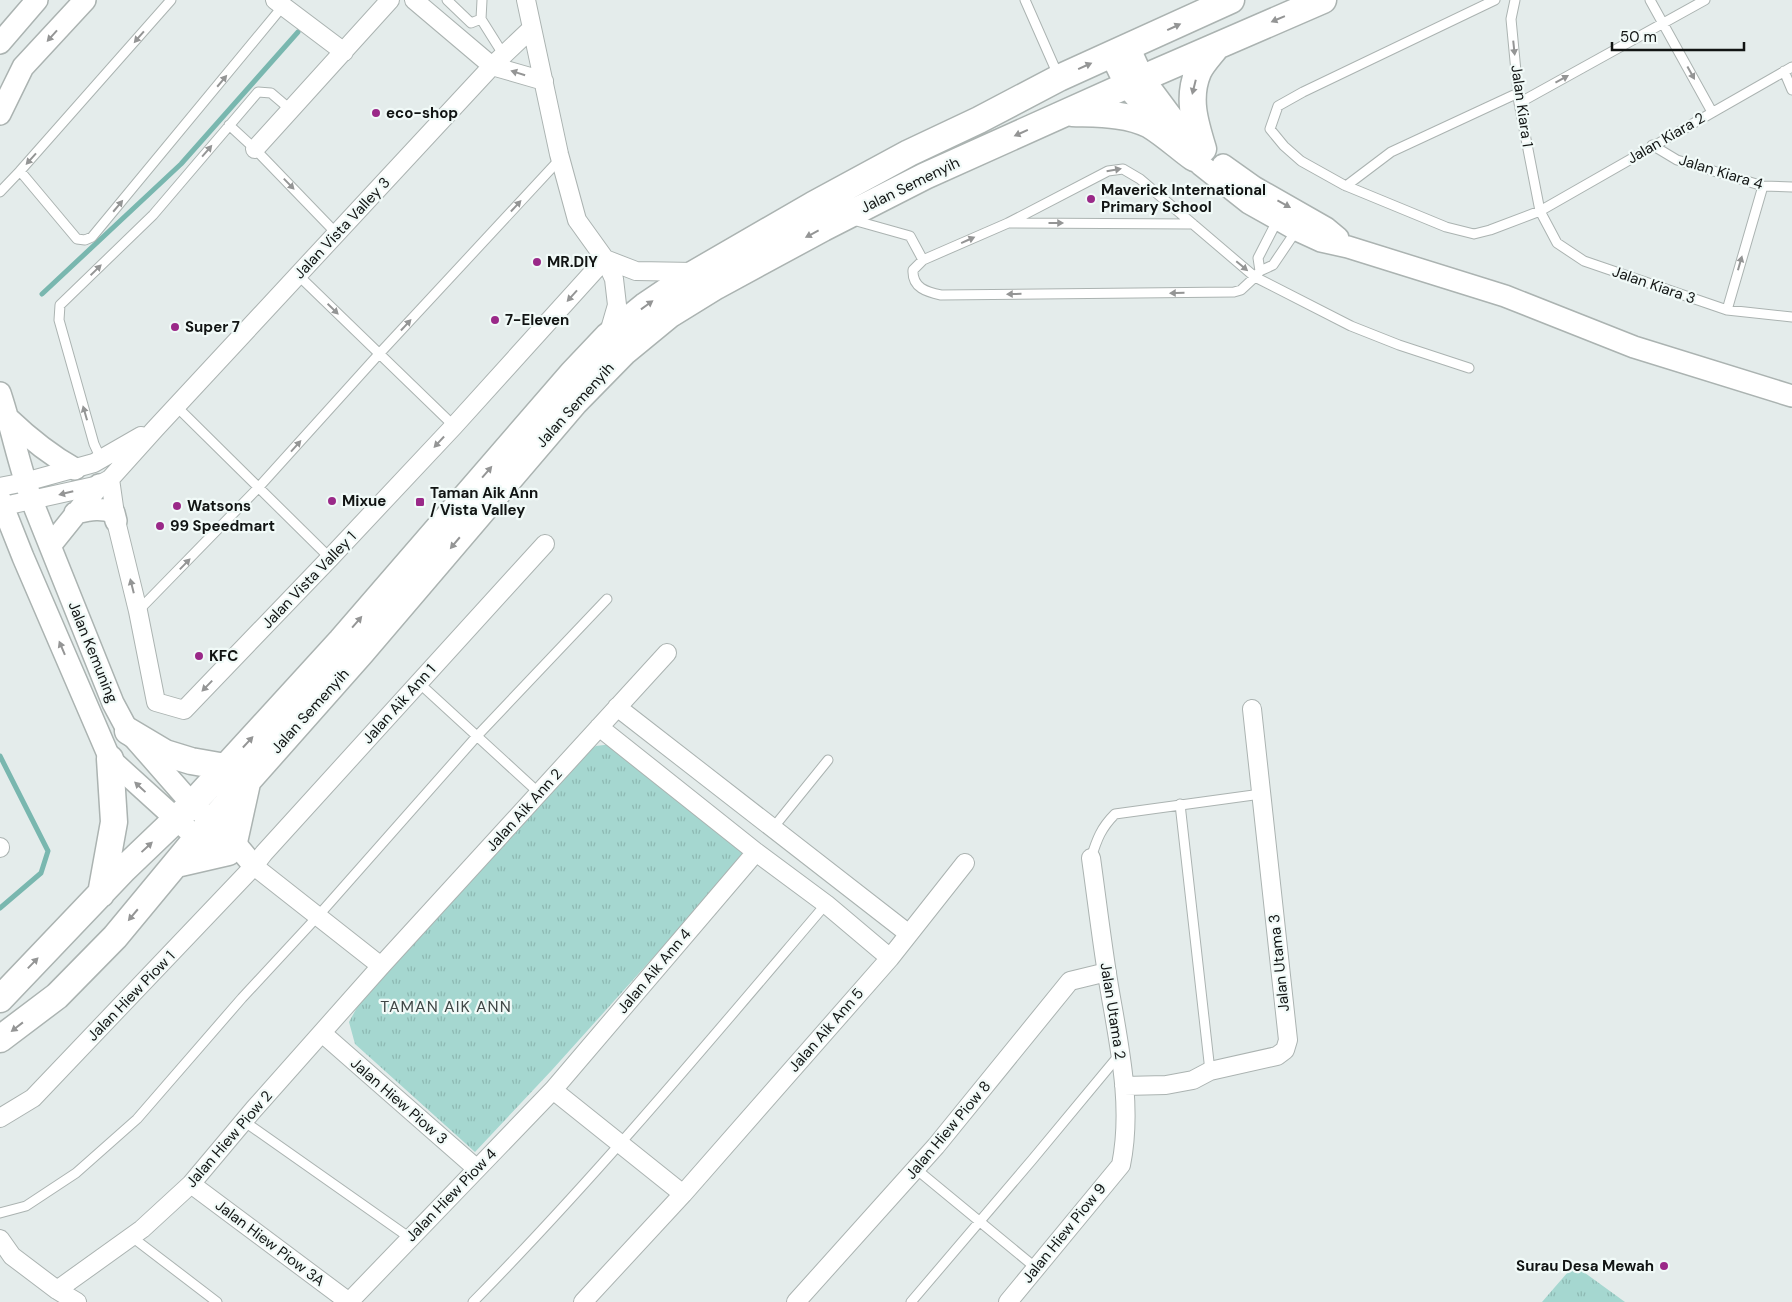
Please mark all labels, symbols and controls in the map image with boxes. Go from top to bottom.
one-way arrow [1271,16,1285,24]
scale bar [1612,20,1744,52]
one-way arrow [1167,22,1181,30]
text: 50 m [1620,27,1657,47]
one-way arrow [46,30,58,42]
one-way arrow [133,30,144,43]
one-way arrow [1510,40,1518,56]
one-way arrow [1078,62,1092,70]
street label: Jalan Kiara 1 [1506,64,1538,148]
one-way arrow [1686,67,1695,80]
one-way arrow [510,69,525,77]
one-way arrow [216,74,227,87]
one-way arrow [1555,75,1568,84]
one-way arrow [1190,80,1198,95]
place label: eco-shop [386,103,458,123]
marker: eco-shop [370,107,382,119]
street label: Jalan Kiara 2 [1623,108,1709,168]
one-way arrow [1014,129,1028,137]
one-way arrow [201,145,212,157]
street label: Jalan Kiara 4 [1676,150,1766,194]
one-way arrow [25,152,37,164]
street label: Jalan Semenyih [857,152,963,218]
one-way arrow [1107,166,1123,174]
street label: Jalan Vista Valley 3 [290,173,394,283]
one-way arrow [283,178,295,190]
place label: Maverick International Primary School [1101,180,1266,217]
marker: Maverick International Primary School [1085,193,1097,205]
one-way arrow [113,200,124,213]
one-way arrow [1276,200,1291,208]
one-way arrow [510,201,522,213]
one-way arrow [1049,219,1065,227]
one-way arrow [805,230,819,238]
one-way arrow [961,236,975,244]
place label: MR.DIY [547,252,598,272]
marker: MR.DIY [531,256,543,268]
one-way arrow [1737,256,1745,271]
one-way arrow [1235,260,1248,271]
street label: Jalan Kiara 3 [1610,261,1698,309]
one-way arrow [90,264,102,276]
one-way arrow [566,289,578,301]
one-way arrow [1168,289,1184,297]
one-way arrow [1006,290,1022,298]
one-way arrow [640,300,654,310]
one-way arrow [326,303,338,315]
place label: 7-Eleven [505,310,569,330]
marker: 7-Eleven [489,314,501,326]
place label: Super 7 [185,317,240,337]
one-way arrow [400,320,412,332]
marker: Super 7 [169,321,181,333]
street label: Jalan Semenyih [531,358,619,452]
one-way arrow [81,406,89,421]
one-way arrow [433,435,445,447]
one-way arrow [290,440,302,452]
one-way arrow [481,466,492,479]
place label: Taman Aik Ann / Vista Valley [430,483,538,520]
one-way arrow [58,489,73,497]
place label: Mixue [342,491,386,511]
marker: Mixue [326,495,338,507]
place label: Watsons [187,496,251,516]
marker: Taman Aik Ann / Vista Valley [414,496,426,508]
marker: Watsons [171,500,183,512]
place label: 99 Speedmart [170,516,275,536]
marker: 99 Speedmart [154,520,166,532]
street label: Jalan Vista Valley 1 [257,527,361,633]
one-way arrow [450,536,461,549]
one-way arrow [179,558,191,570]
one-way arrow [128,579,136,594]
street label: Jalan Kemuning [64,598,122,706]
one-way arrow [352,616,363,629]
one-way arrow [57,641,65,655]
place label: KFC [209,646,238,666]
marker: KFC [193,650,205,662]
street label: Jalan Aik Ann 1 [358,660,440,748]
street label: Jalan Semenyih [266,664,354,758]
one-way arrow [201,680,213,692]
one-way arrow [242,737,254,749]
street label: Jalan Aik Ann 2 [482,764,566,856]
one-way arrow [135,781,147,793]
one-way arrow [141,841,153,853]
one-way arrow [128,908,139,921]
street label: Jalan Utama 3 [1264,913,1294,1013]
street label: Jalan Aik Ann 4 [613,924,695,1018]
street label: Jalan Hiew Piow 1 [83,947,179,1045]
one-way arrow [27,957,39,969]
street label: Jalan Utama 2 [1095,961,1131,1061]
street label: Jalan Aik Ann 5 [784,984,868,1076]
district label: TAMAN AIK ANN [380,996,512,1017]
one-way arrow [10,1022,24,1032]
street label: Jalan Hiew Piow 3 [346,1053,452,1149]
street label: Jalan Hiew Piow 8 [901,1077,995,1183]
street label: Jalan Hiew Piow 2 [181,1086,277,1192]
street label: Jalan Hiew Piow 4 [401,1144,501,1246]
street label: Jalan Hiew Piow 9 [1018,1179,1110,1287]
street label: Jalan Hiew Piow 3A [211,1195,329,1291]
place label: Surau Desa Mewah [1516,1256,1654,1276]
marker: Surau Desa Mewah [1658,1260,1670,1272]

